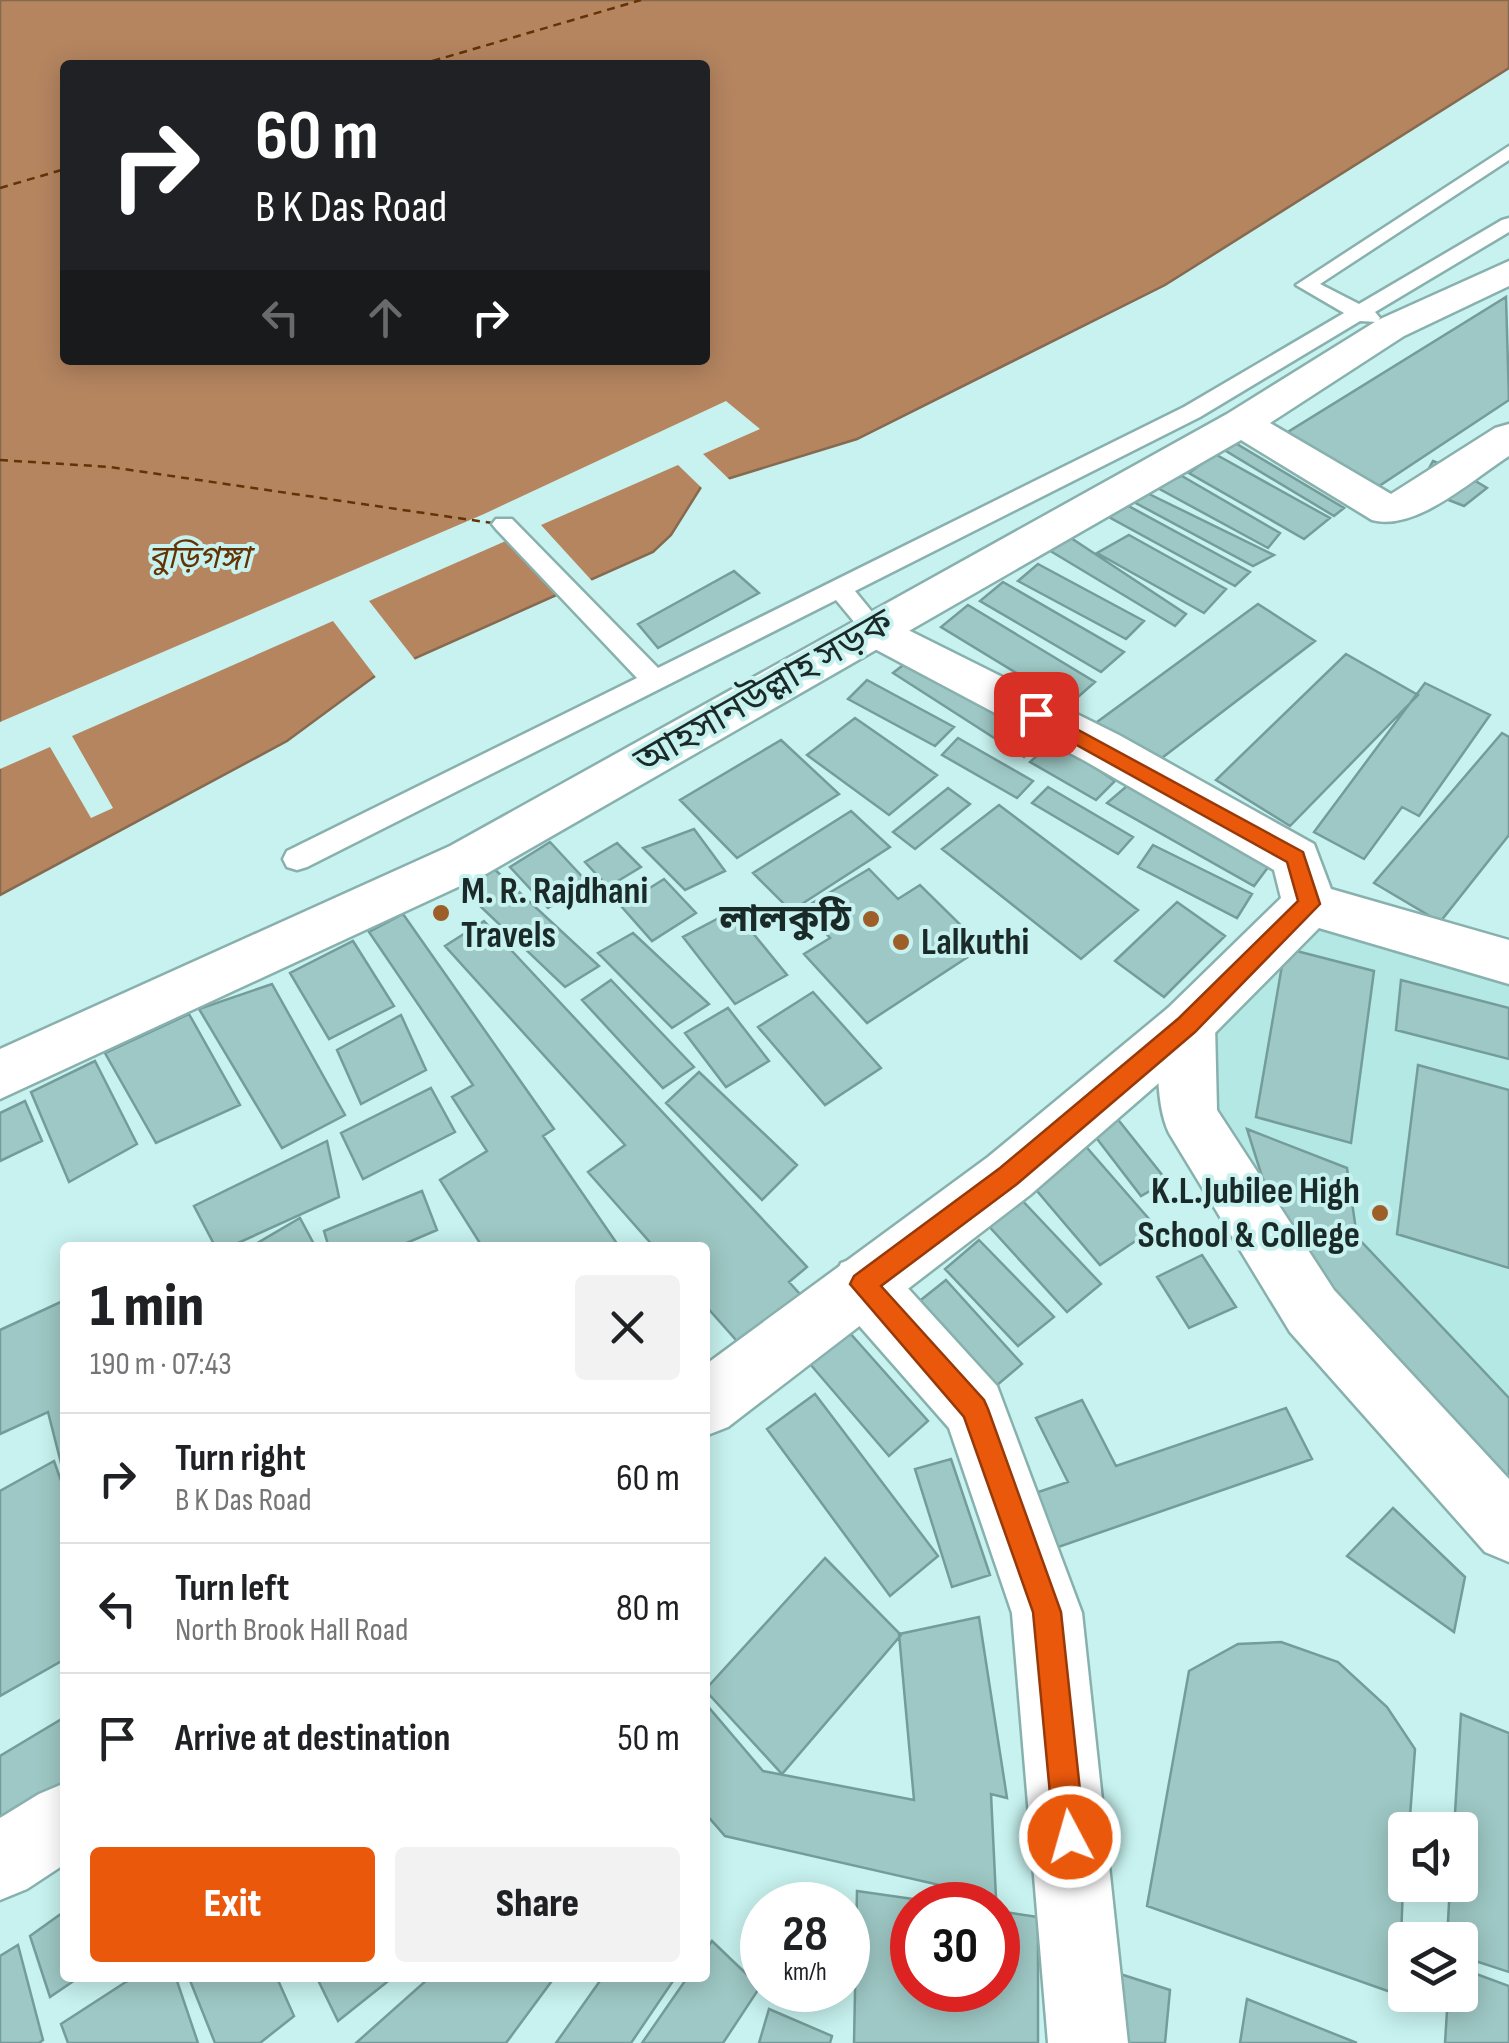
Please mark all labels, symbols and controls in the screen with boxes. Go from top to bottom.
text: 60 m [255,95,379,179]
icon: right [90,100,220,230]
text: B K Das Road [255,180,447,235]
icon: left [253,290,308,345]
icon: ahead [358,290,413,345]
icon: right [463,290,518,345]
water label: বুড়িগঙ্গা [148,539,255,578]
street label: আহসানউল্লাহ সড়ক [625,598,902,785]
pin [994,672,1079,757]
icon: arrive [1009,687,1064,742]
place label: M. R. Rajdhani Travels [461,869,648,958]
place label: লালকুঠি [719,896,852,942]
marker: M. R. Rajdhani Travels [430,902,452,924]
marker: লালকুঠি [860,908,882,930]
place label: Lalkuthi [921,920,1029,965]
marker: Lalkuthi [890,931,912,953]
place label: K.L.Jubilee High School & College [1138,1169,1360,1258]
marker: K.L.Jubilee High School & College [1369,1202,1391,1224]
text: 1 min [90,1271,204,1343]
button: close [575,1275,680,1380]
text: 190 m · 07:43 [90,1345,232,1384]
text: Turn right [175,1436,306,1481]
icon: right [90,1451,145,1506]
text: 60 m [616,1456,680,1501]
text: B K Das Road [175,1481,312,1520]
text: Turn left [175,1566,289,1611]
icon: left [90,1581,145,1636]
text: 80 m [616,1586,680,1631]
text: North Brook Hall Road [175,1611,408,1650]
icon: arrive [90,1711,145,1766]
text: Arrive at destination [175,1716,450,1761]
text: 50 m [617,1716,680,1761]
position arrow [1018,1785,1122,1889]
map controls [1388,1812,1478,2012]
button: sound [1388,1812,1478,1902]
button: Exit [90,1847,375,1962]
button: Share [395,1847,680,1962]
speed limit sign: 30 [890,1882,1020,2012]
text: 28 [782,1905,828,1965]
button: layers [1388,1922,1478,2012]
text: km/h [783,1957,827,1988]

